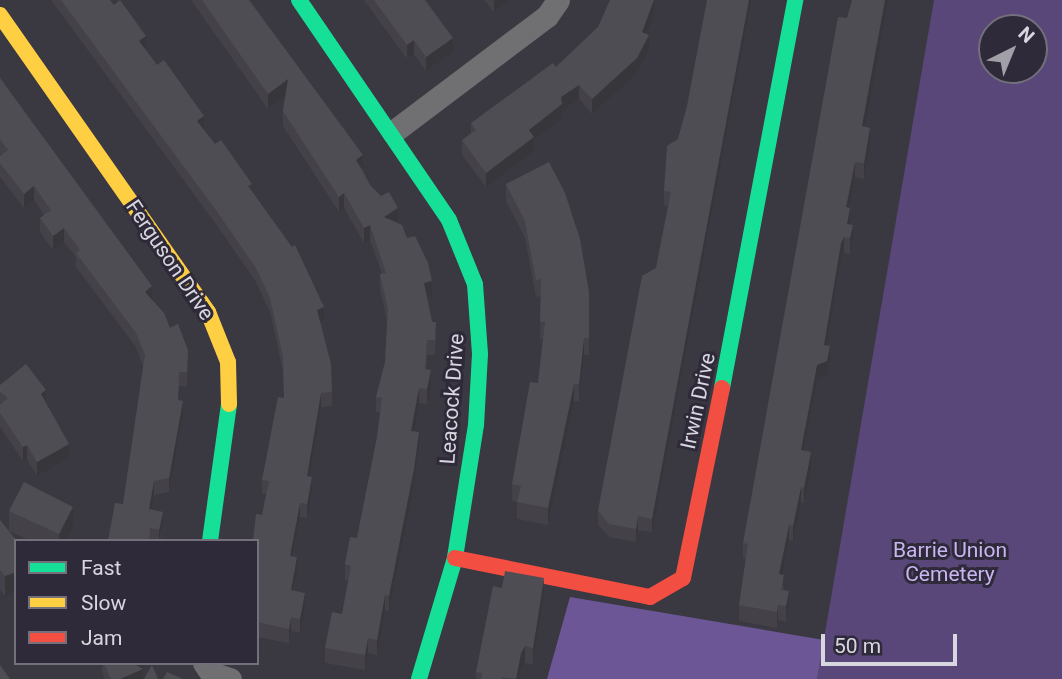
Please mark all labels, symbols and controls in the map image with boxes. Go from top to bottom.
north arrow [978,14,1048,84]
text: N [1014,22,1039,48]
street label: Ferguson Drive [121,195,219,325]
street label: Leacock Drive [435,333,469,465]
street label: Irwin Drive [676,351,720,451]
park label: Barrie Union Cemetery [893,537,1007,587]
legend [14,539,259,665]
text: Fast [81,556,121,580]
text: Slow [81,591,126,615]
scale bar [824,620,960,664]
text: Jam [81,626,122,650]
text: 50 m [834,634,881,658]

